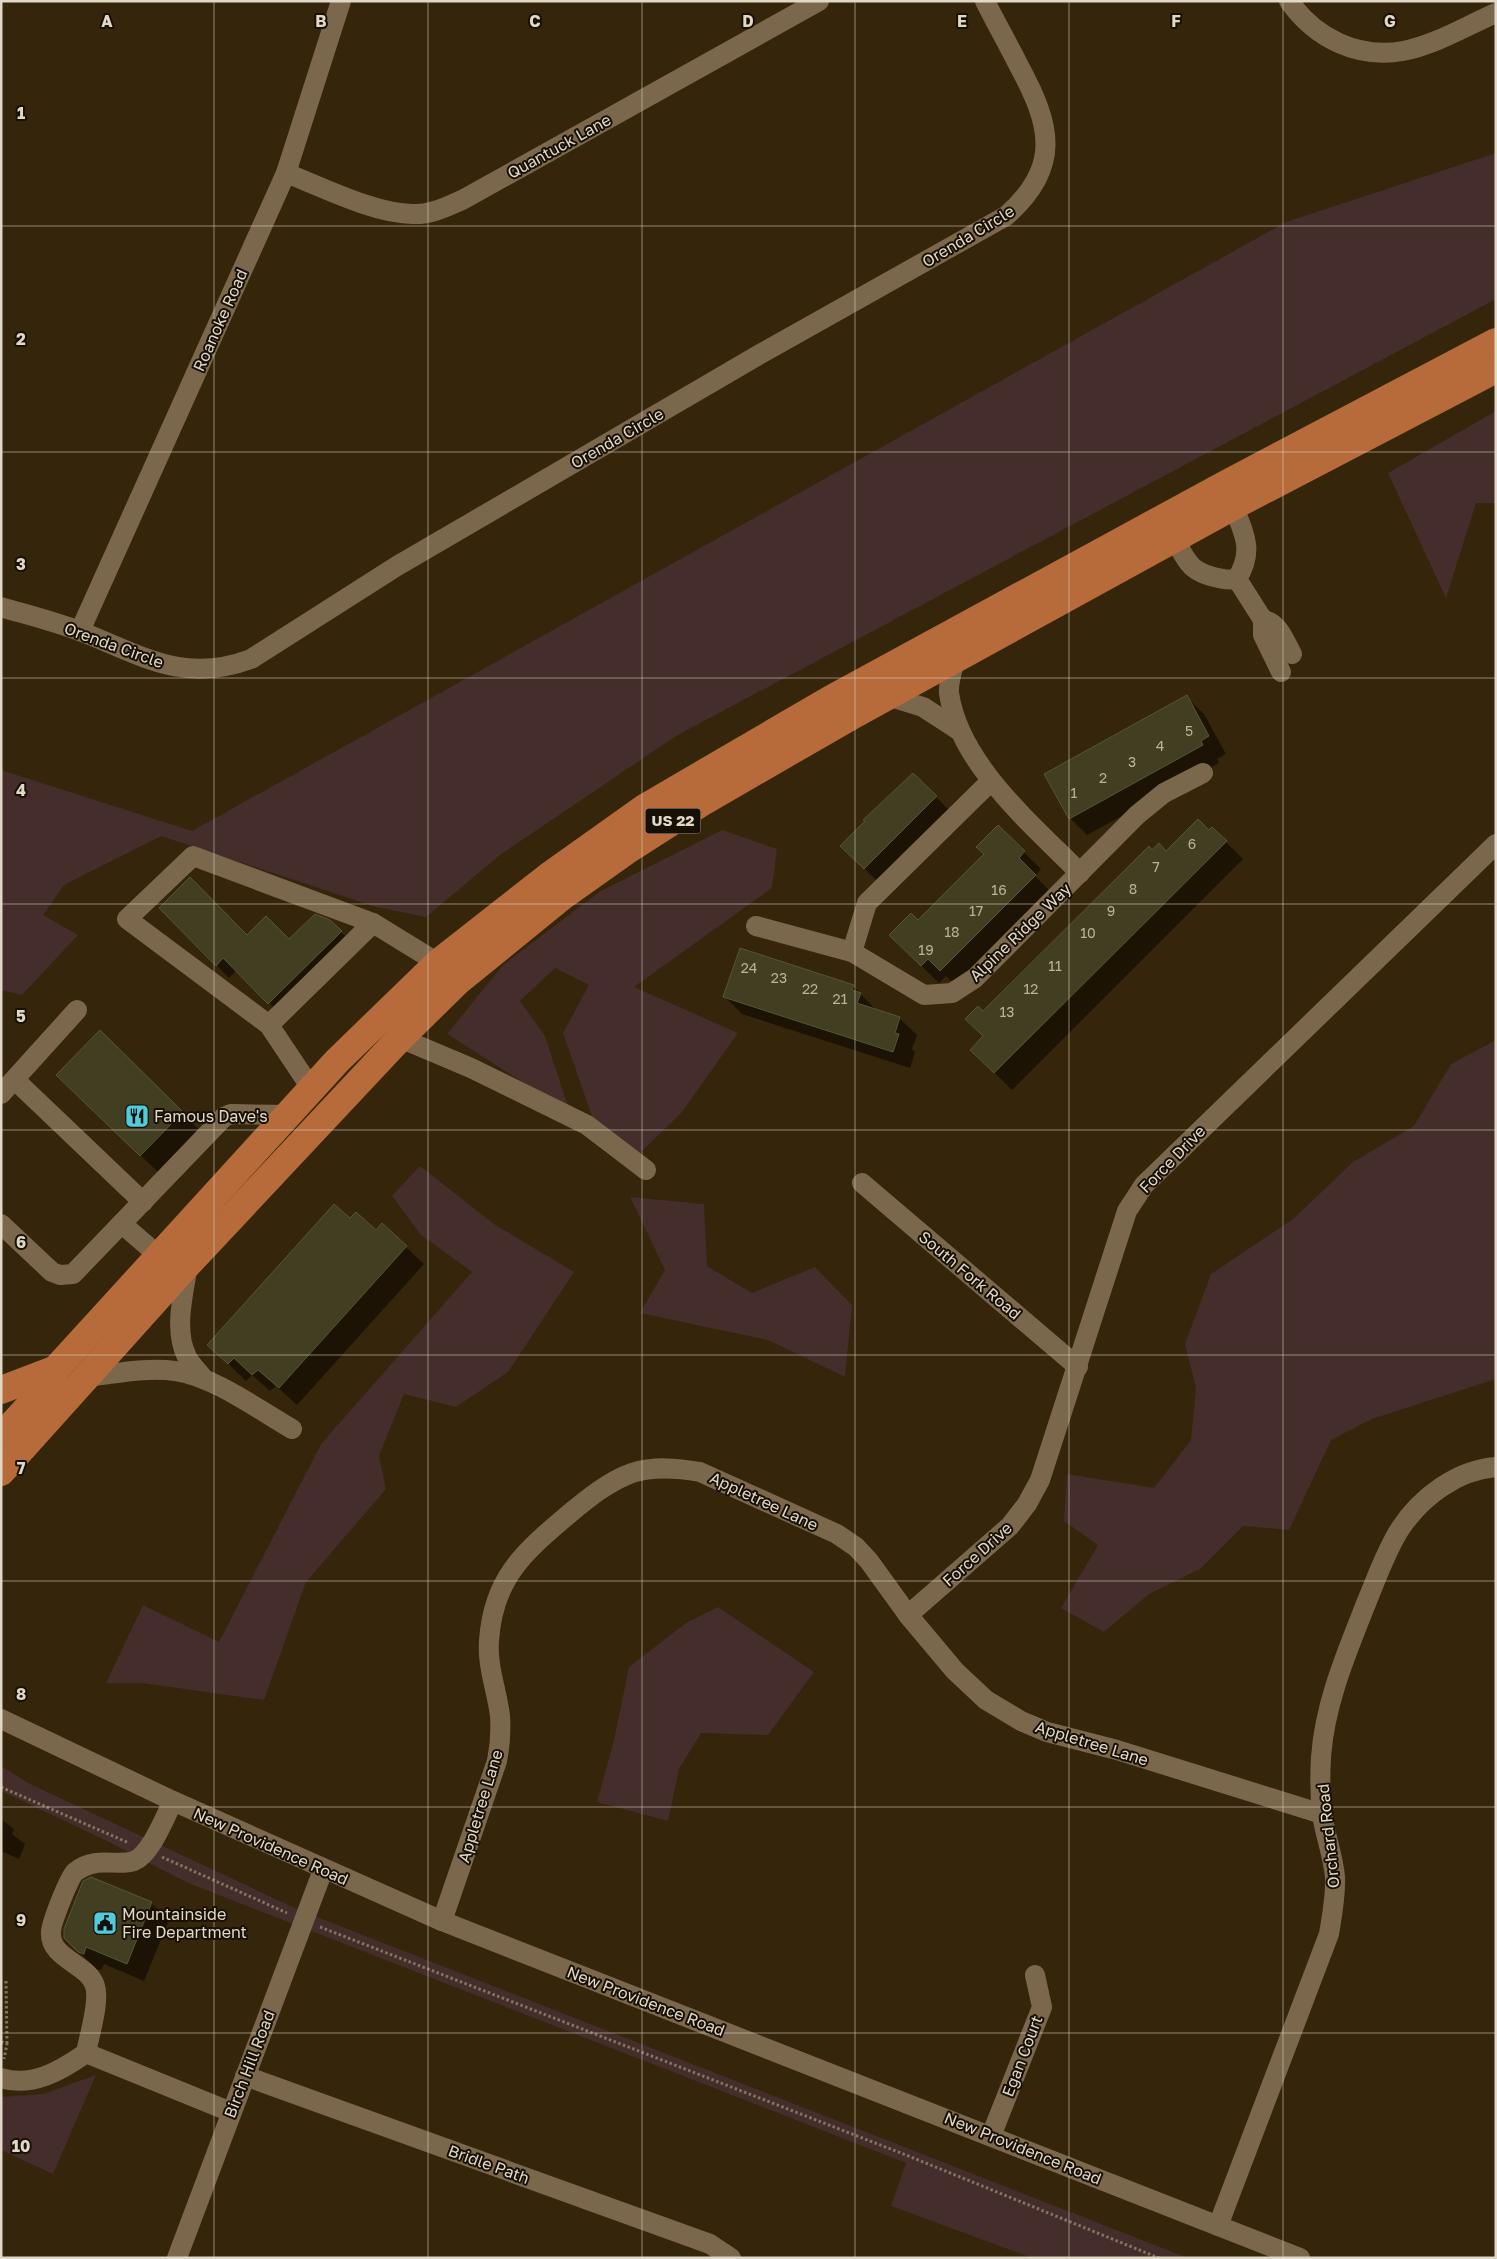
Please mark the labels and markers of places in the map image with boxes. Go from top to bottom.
restaurant icon: Famous Dave's [124,1103,150,1129]
place label: Famous Dave's [154,1106,268,1126]
place label: Mountainside Fire Department [122,1904,247,1942]
public building icon: Mountainside Fire Department [92,1910,118,1936]

